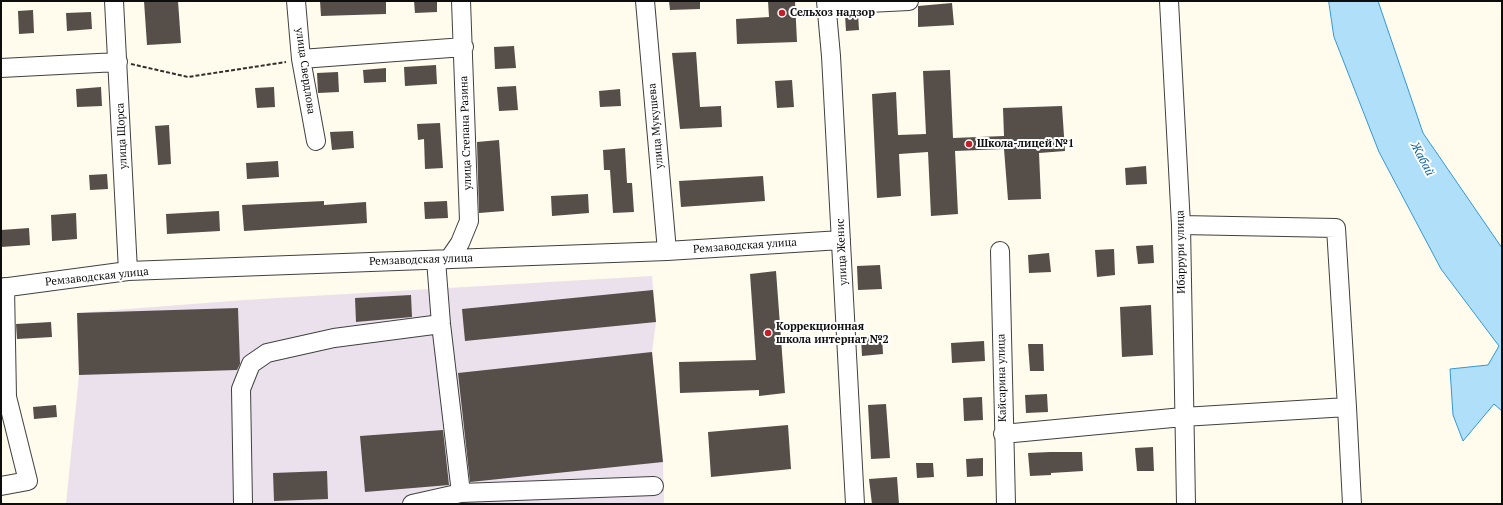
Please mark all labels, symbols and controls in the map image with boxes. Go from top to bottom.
place label: Сельхоз надзор [790,6,875,20]
marker: Сельхоз надзор [777,8,787,18]
street label: улица Свердлова [292,27,318,115]
street label: улица Степана Разина [457,76,475,190]
street label: улица Мукушева [646,83,666,169]
street label: улица Щорса [114,102,130,170]
place label: Школа-лицей №1 [977,137,1074,151]
marker: Школа-лицей №1 [964,139,974,149]
water label: Жабай [1407,140,1437,178]
street label: Ибаррури улица [1174,210,1188,294]
street label: улица Женис [834,218,850,286]
street label: Ремзаводская улица [693,236,797,256]
street label: Ремзаводская улица [369,252,473,268]
street label: Ремзаводская улица [45,265,149,289]
place label: Коррекционная школа интернат №2 [776,320,889,346]
marker: Коррекционная школа интернат №2 [763,328,773,338]
street label: Кайсарина улица [995,334,1009,422]

